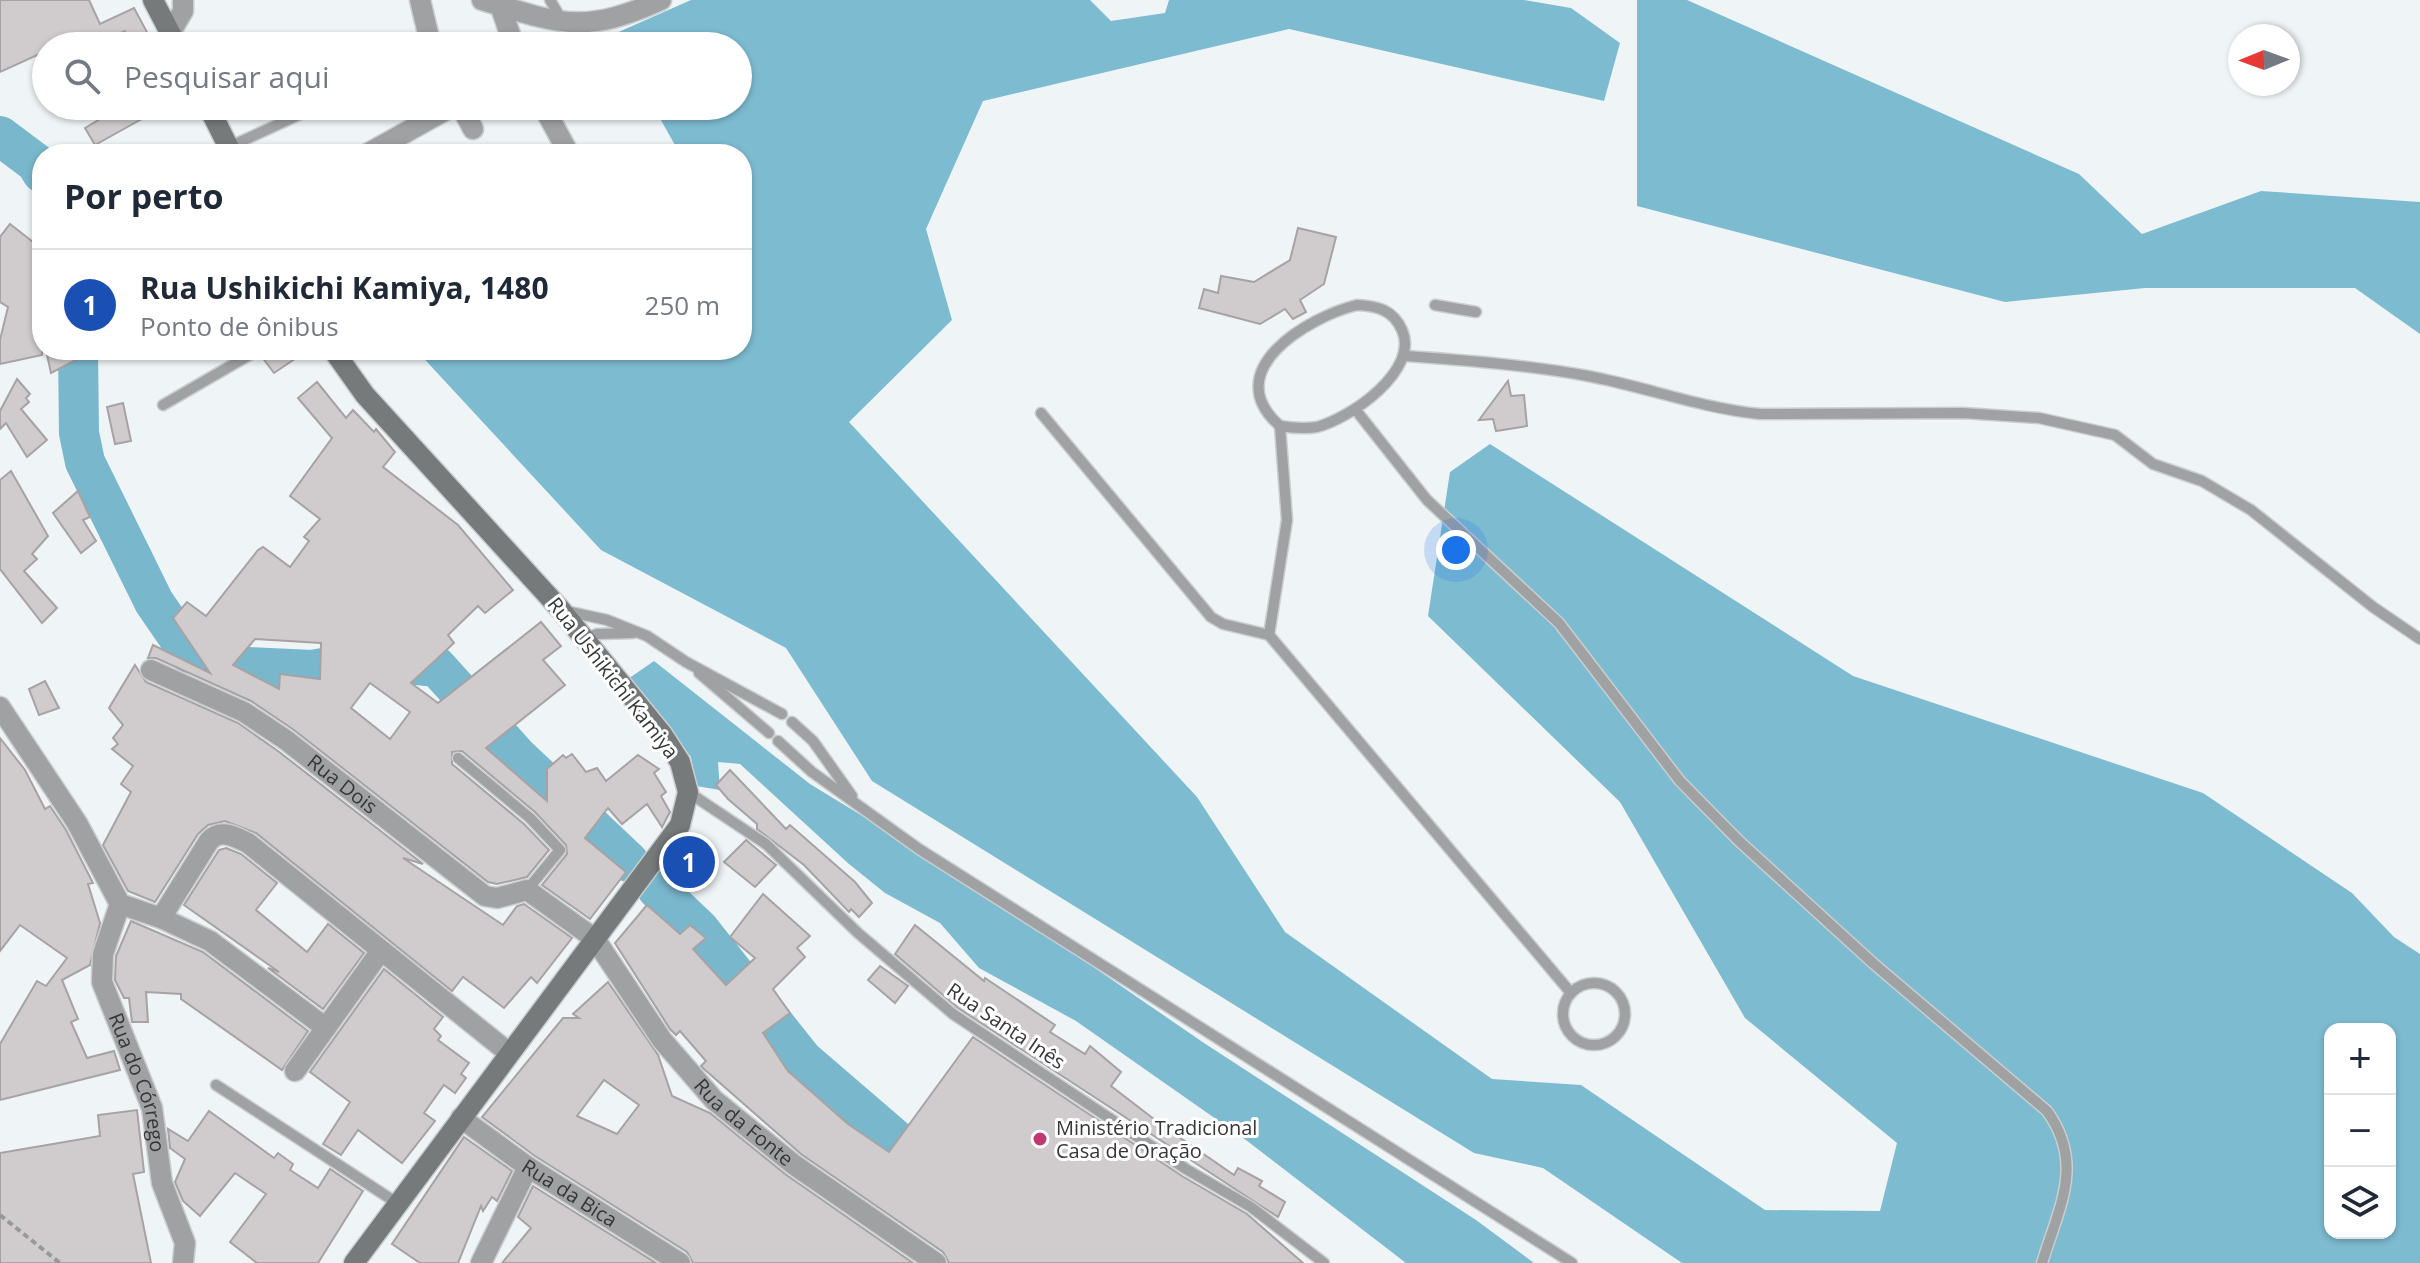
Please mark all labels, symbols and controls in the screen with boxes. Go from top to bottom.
north arrow [2228,24,2300,96]
search box [32,32,752,120]
icon: search [60,54,104,98]
text: Pesquisar aqui [124,56,330,97]
text: Por perto [64,173,224,219]
text: Rua Ushikichi Kamiya, 1480 [140,267,549,308]
text: 1 [83,287,97,323]
text: 250 m [645,287,720,323]
text: Ponto de ônibus [140,308,339,344]
your location [1436,530,1476,570]
street label: Rua Ushikichi Kamiya [542,591,685,764]
street label: Rua Dois [302,748,383,820]
pin: 1 [663,832,715,892]
street label: Rua Santa Inês [942,976,1071,1075]
street label: Rua do Córrego [103,1009,172,1154]
map controls [2324,1023,2396,1239]
button: + [2324,1023,2396,1095]
street label: Rua da Fonte [688,1072,799,1172]
button: − [2324,1095,2396,1167]
place label: Ministério Tradicional Casa de Oração [1056,1114,1257,1164]
marker: Ministério Tradicional Casa de Oração [1031,1130,1049,1148]
street label: Rua da Bica [517,1152,623,1233]
button: layers [2324,1167,2396,1239]

